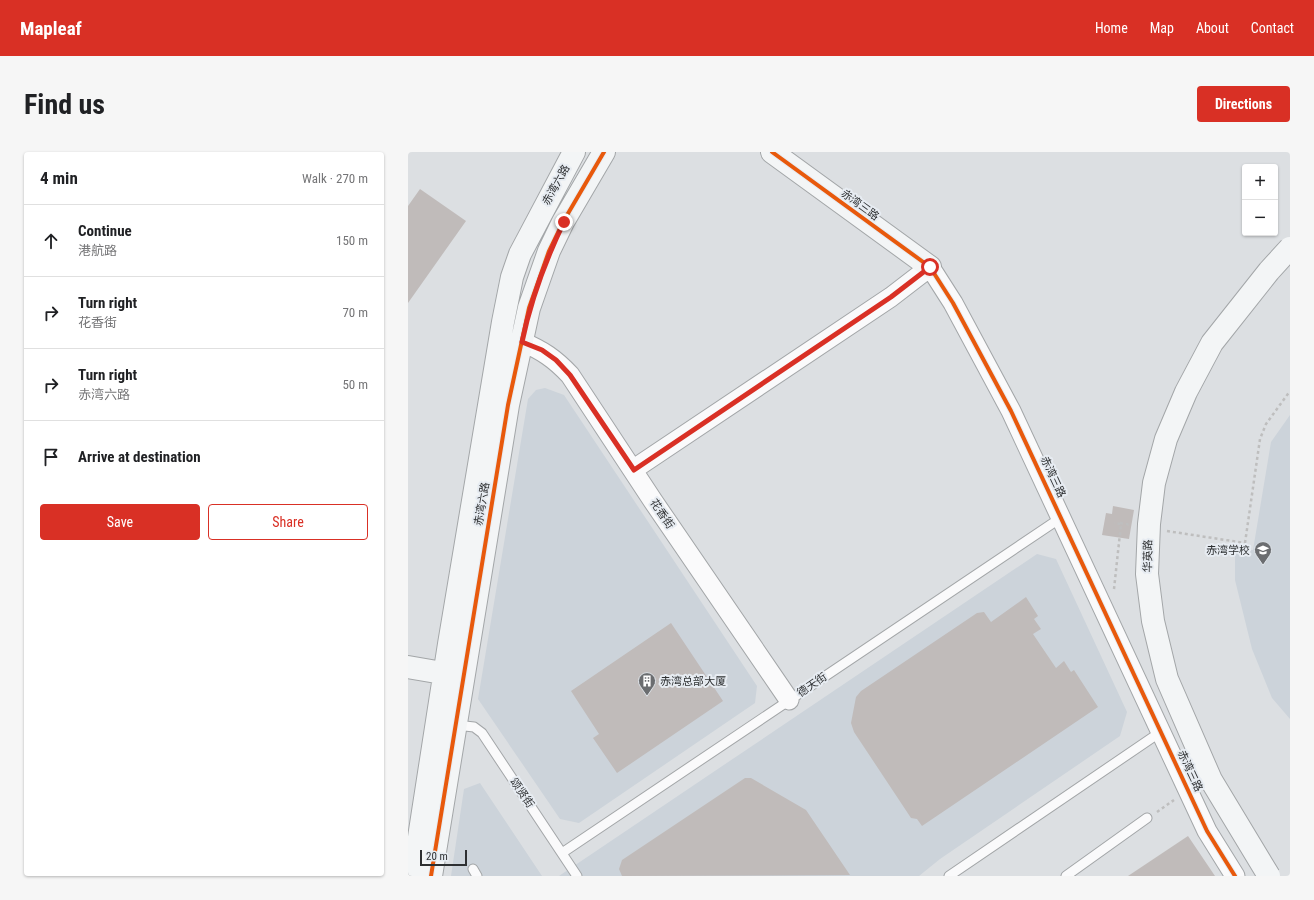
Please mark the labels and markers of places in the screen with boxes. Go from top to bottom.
school or university icon: 赤湾学校 [1253,540,1273,565]
place label: 赤湾学校 [1206,544,1250,557]
building icon: 赤湾总部大厦 [637,671,657,696]
place label: 赤湾总部大厦 [660,675,726,688]

